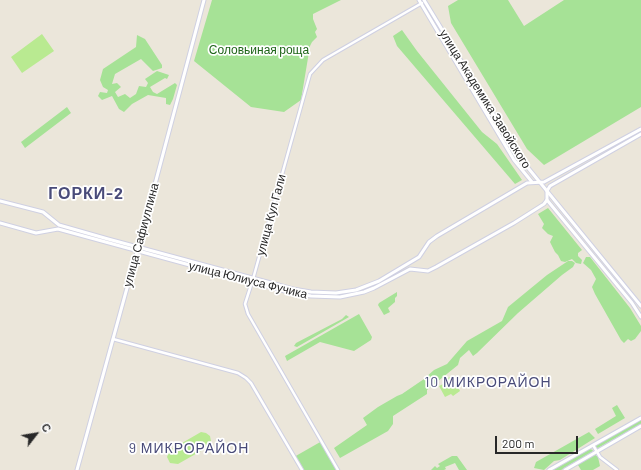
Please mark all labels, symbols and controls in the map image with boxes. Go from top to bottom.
street label: улица Академика Завойского [436,27,534,171]
park label: Соловьиная роща [209,43,309,57]
street label: улица Кул Гали [253,173,289,257]
street label: улица Сафиуллина [120,181,162,289]
district label: ГОРКИ-2 [48,184,124,204]
street label: улица Юлиуса Фучика [187,258,309,302]
district label: 10 МИКРОРАЙОН [424,374,552,390]
north arrow [16,414,56,454]
text: С [39,421,54,434]
scale bar [497,428,580,454]
text: 200 m [502,436,534,450]
district label: 9 МИКРОРАЙОН [129,440,249,456]

